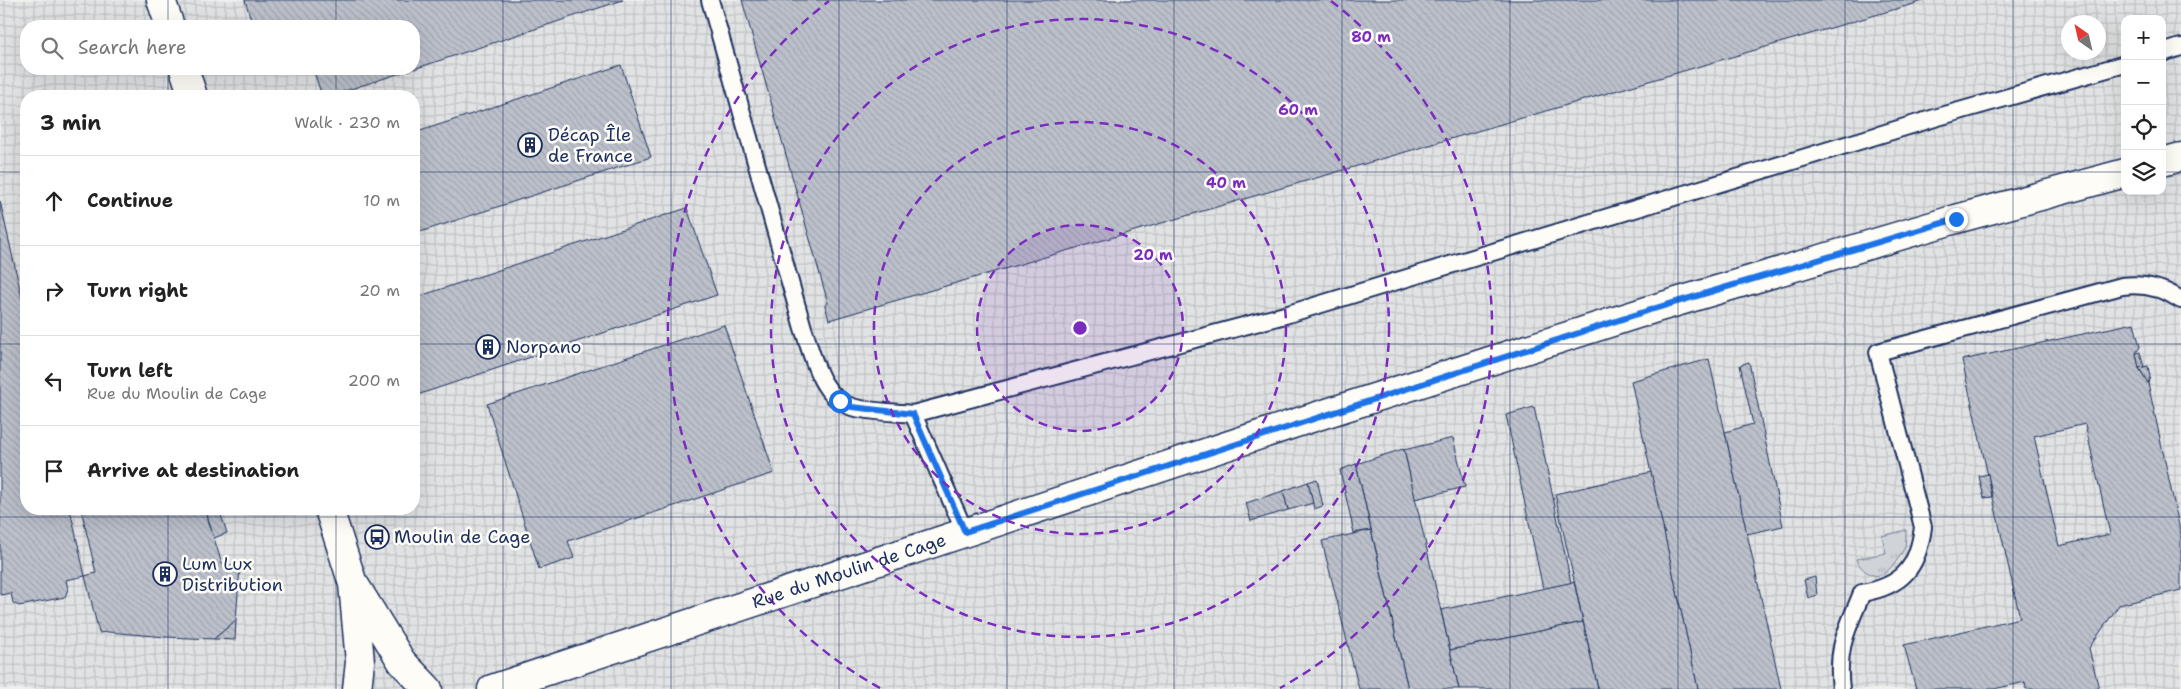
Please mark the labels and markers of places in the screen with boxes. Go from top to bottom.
place label: Décap Île de France [548,123,633,168]
building icon: Décap Île de France [517,132,543,158]
centre of rings [1071,319,1089,337]
building icon: Norpano [475,334,501,360]
place label: Norpano [506,335,582,359]
bus stop icon: Moulin de Cage [364,524,390,550]
place label: Moulin de Cage [394,525,530,549]
place label: Lum Lux Distribution [182,552,283,597]
building icon: Lum Lux Distribution [152,561,178,587]

